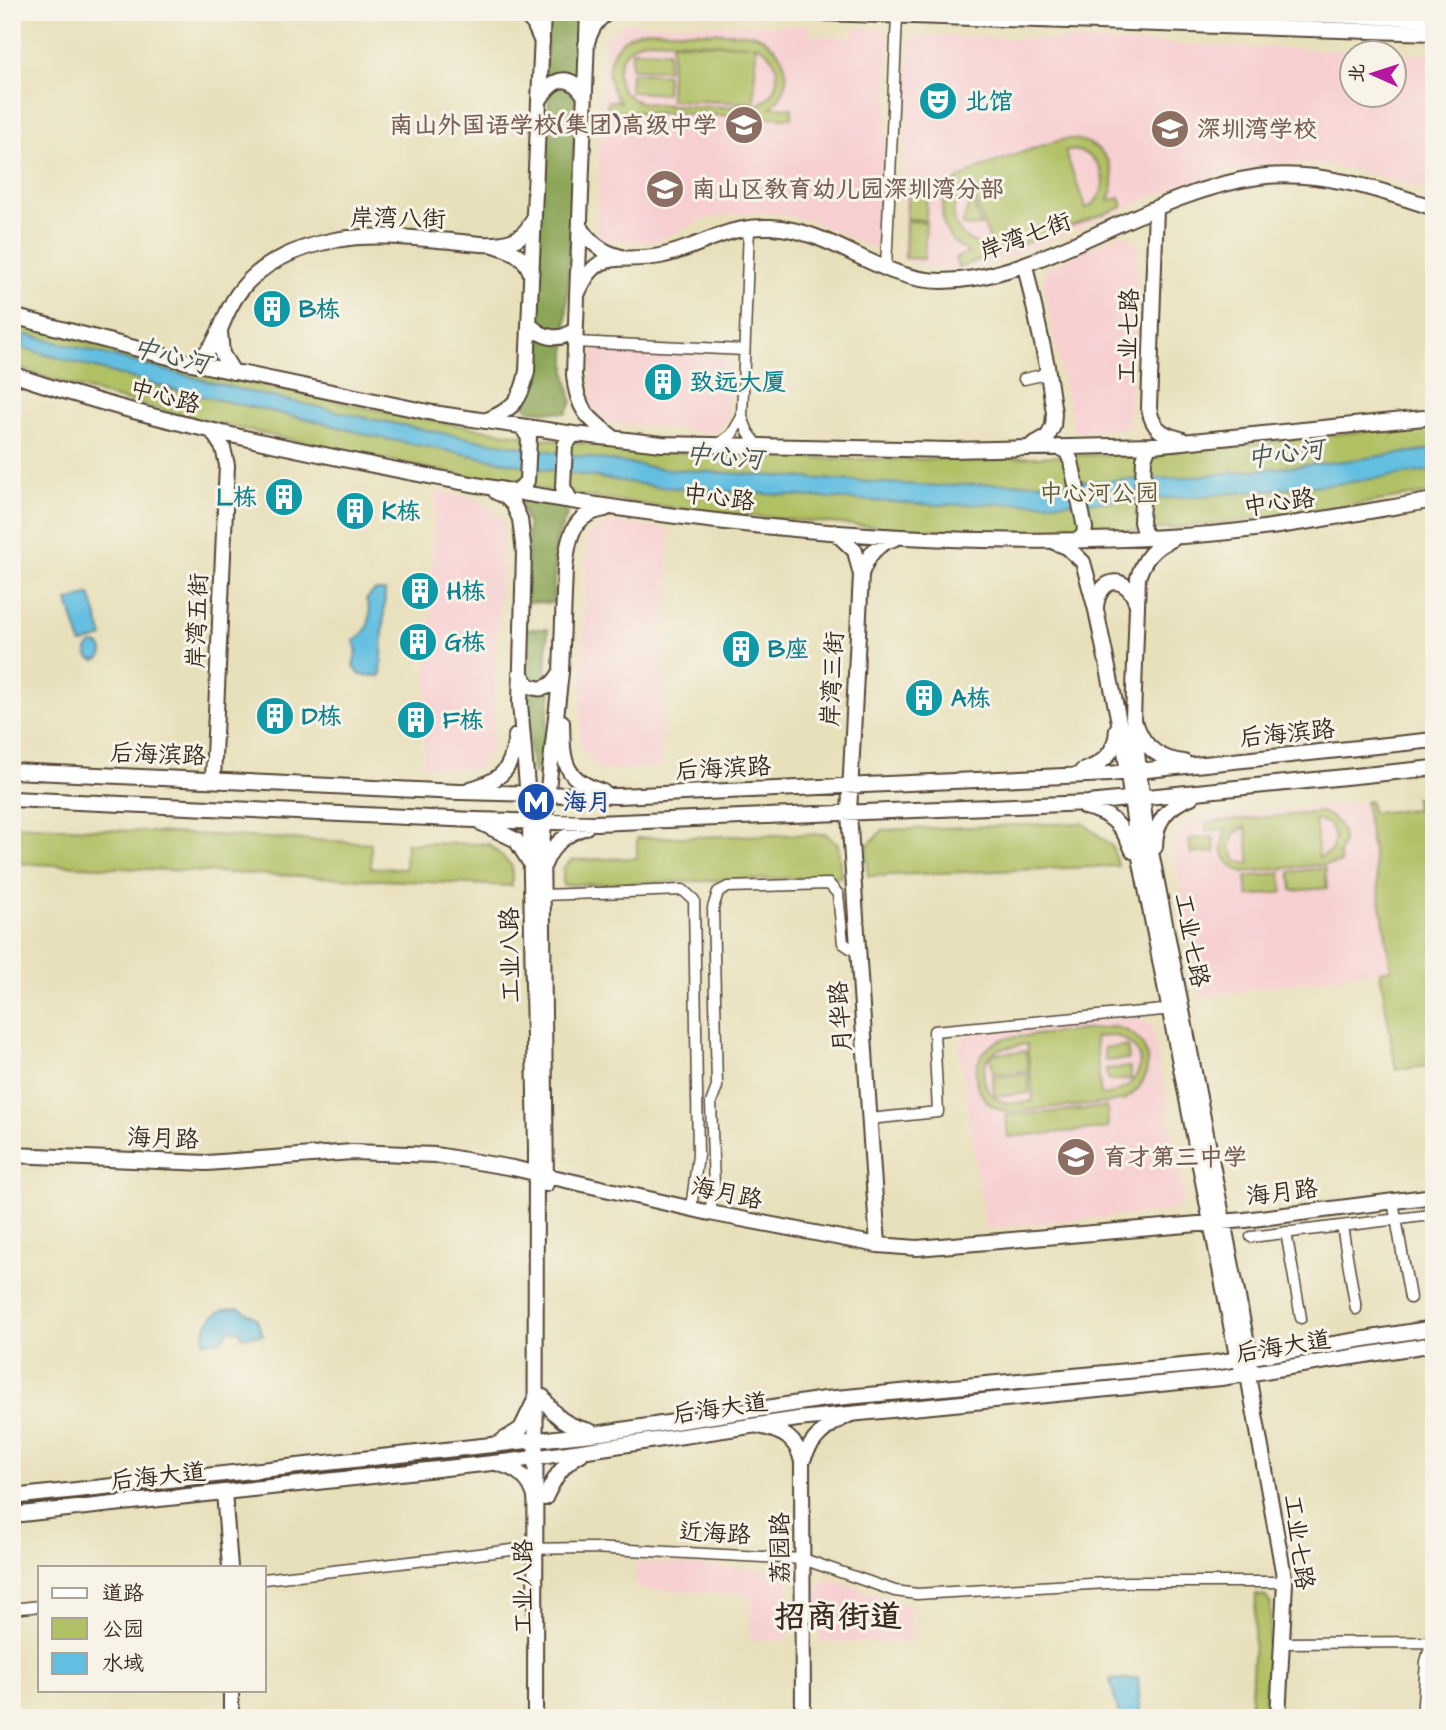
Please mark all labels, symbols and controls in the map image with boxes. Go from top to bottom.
north arrow [1338,38,1408,108]
text: 北 [1344,63,1372,83]
theatre icon: 北馆 [917,80,959,122]
place label: 北馆 [965,85,1013,119]
school or university icon: 南山外国语学校(集团)高级中学 [723,104,765,146]
school or university icon: 深圳湾学校 [1149,108,1191,150]
place label: 南山外国语学校(集团)高级中学 [389,109,717,143]
place label: 深圳湾学校 [1197,113,1317,147]
school or university icon: 南山区教育幼儿园深圳湾分部 [644,168,686,210]
place label: 南山区教育幼儿园深圳湾分部 [692,173,1004,207]
street label: 岸湾八街 [350,201,446,237]
street label: 岸湾七街 [974,205,1076,269]
street label: 工业七路 [1110,287,1148,385]
building icon: B栋 [251,288,293,330]
place label: B栋 [299,293,340,327]
water label: 中心河 [129,329,217,384]
building icon: 致远大厦 [642,361,684,403]
place label: 致远大厦 [690,366,786,400]
street label: 中心路 [126,371,204,423]
water label: 中心河 [1244,431,1330,477]
water label: 中心河 [683,436,768,479]
building icon: L栋 [263,476,305,518]
street label: 中心路 [681,477,757,519]
park label: 中心河公园 [1039,477,1159,511]
place label: L栋 [216,481,257,515]
street label: 中心路 [1241,481,1317,525]
building icon: K栋 [334,490,376,532]
place label: K栋 [382,495,421,529]
building icon: H栋 [399,570,441,612]
street label: 岸湾五街 [179,572,217,670]
place label: H栋 [447,575,486,609]
building icon: G栋 [397,621,439,663]
place label: G栋 [445,626,486,660]
building icon: B座 [720,628,762,670]
street label: 岸湾三街 [814,630,852,728]
place label: B座 [768,633,809,667]
building icon: A栋 [903,677,945,719]
place label: A栋 [951,682,990,716]
building icon: D栋 [254,695,296,737]
building icon: F栋 [395,699,437,741]
place label: D栋 [302,700,342,734]
place label: F栋 [443,704,484,738]
street label: 后海滨路 [1238,712,1337,756]
street label: 后海滨路 [109,736,207,774]
street label: 后海滨路 [674,750,772,788]
metro station icon: 海月 [515,781,557,823]
place label: 海月 [563,786,611,820]
street label: 工业七路 [1165,890,1217,991]
street label: 工业八路 [493,907,529,1003]
street label: 月华路 [822,980,860,1054]
street label: 海月路 [126,1121,200,1157]
school or university icon: 育才第三中学 [1055,1136,1097,1178]
place label: 育才第三中学 [1103,1141,1247,1175]
street label: 海月路 [688,1170,766,1218]
street label: 海月路 [1244,1172,1320,1214]
street label: 后海大道 [1233,1323,1333,1371]
street label: 后海大道 [670,1385,770,1433]
street label: 后海大道 [109,1455,208,1499]
street label: 工业七路 [1274,1492,1322,1592]
street label: 荔园路 [764,1512,798,1584]
street label: 近海路 [678,1515,752,1553]
street label: 工业八路 [507,1539,541,1635]
legend [38,1566,266,1692]
text: 道路 [102,1579,144,1608]
district label: 招商街道 [774,1595,902,1640]
text: 公园 [102,1615,144,1644]
text: 水域 [102,1649,144,1678]

